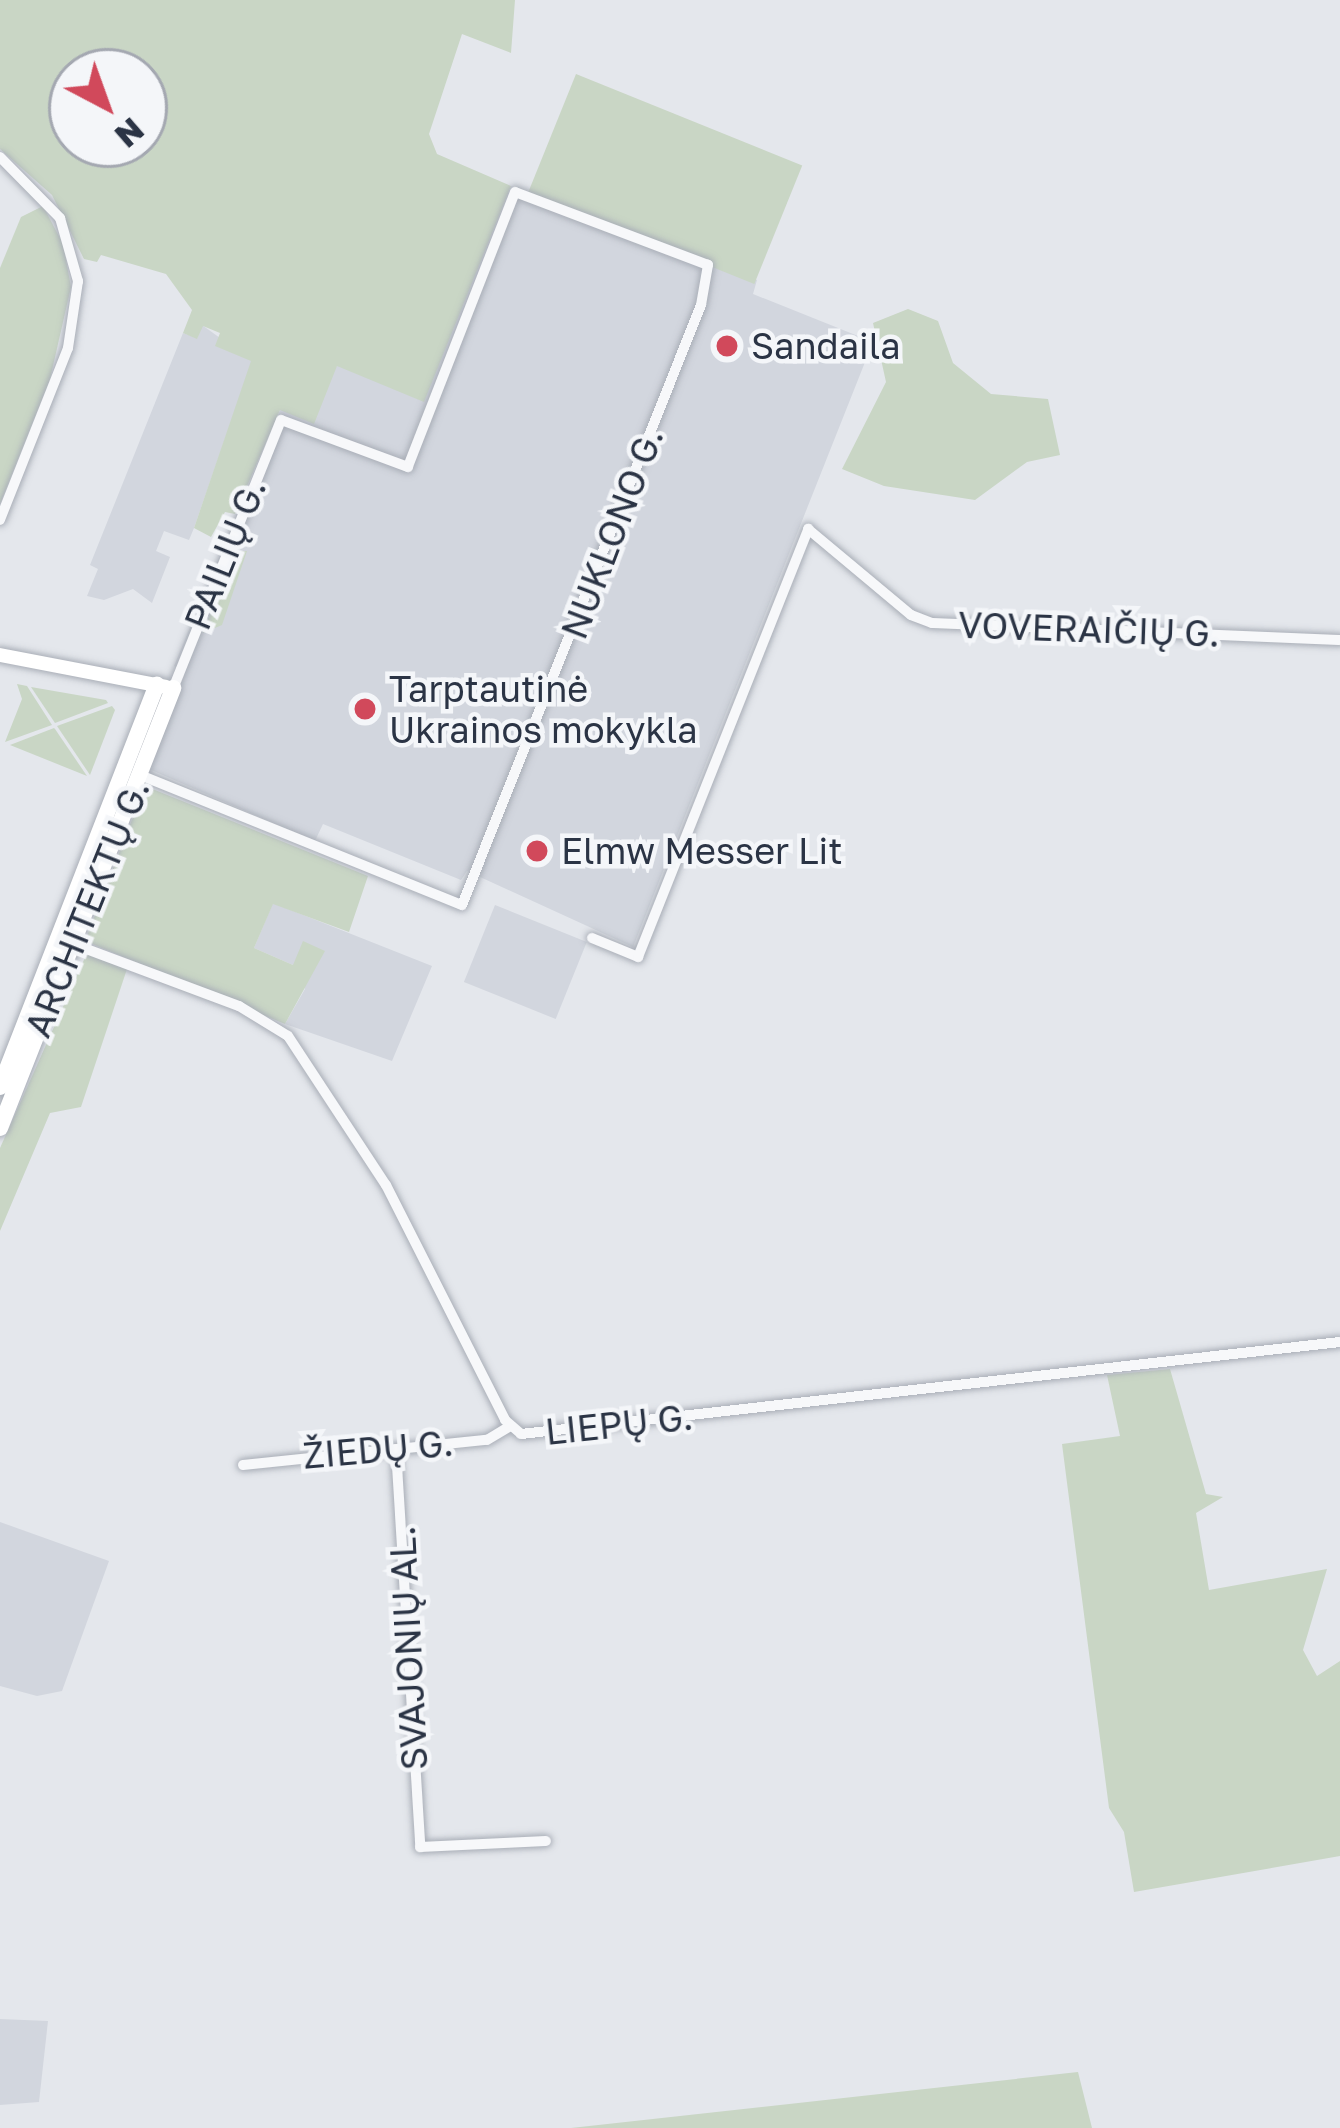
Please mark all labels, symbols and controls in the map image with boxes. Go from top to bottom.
north arrow [48,48,168,168]
text: N [108,110,152,156]
place label: Sandaila [751,324,901,368]
marker: Sandaila [714,333,740,359]
street label: NUKLONO G. [552,421,672,645]
street label: PAILIŲ G. [175,472,275,636]
street label: VOVERAIČIŲ G. [957,603,1221,655]
place label: Tarptautinė Ukrainos mokykla [389,666,698,751]
marker: Tarptautinė Ukrainos mokykla [352,696,378,722]
street label: ARCHITEKTŲ G. [16,773,158,1043]
place label: Elmw Messer Lit [561,829,843,873]
marker: Elmw Messer Lit [524,838,550,864]
street label: LIEPŲ G. [543,1395,695,1453]
street label: ŽIEDŲ G. [301,1421,455,1477]
street label: SVAJONIŲ AL. [380,1525,436,1771]

